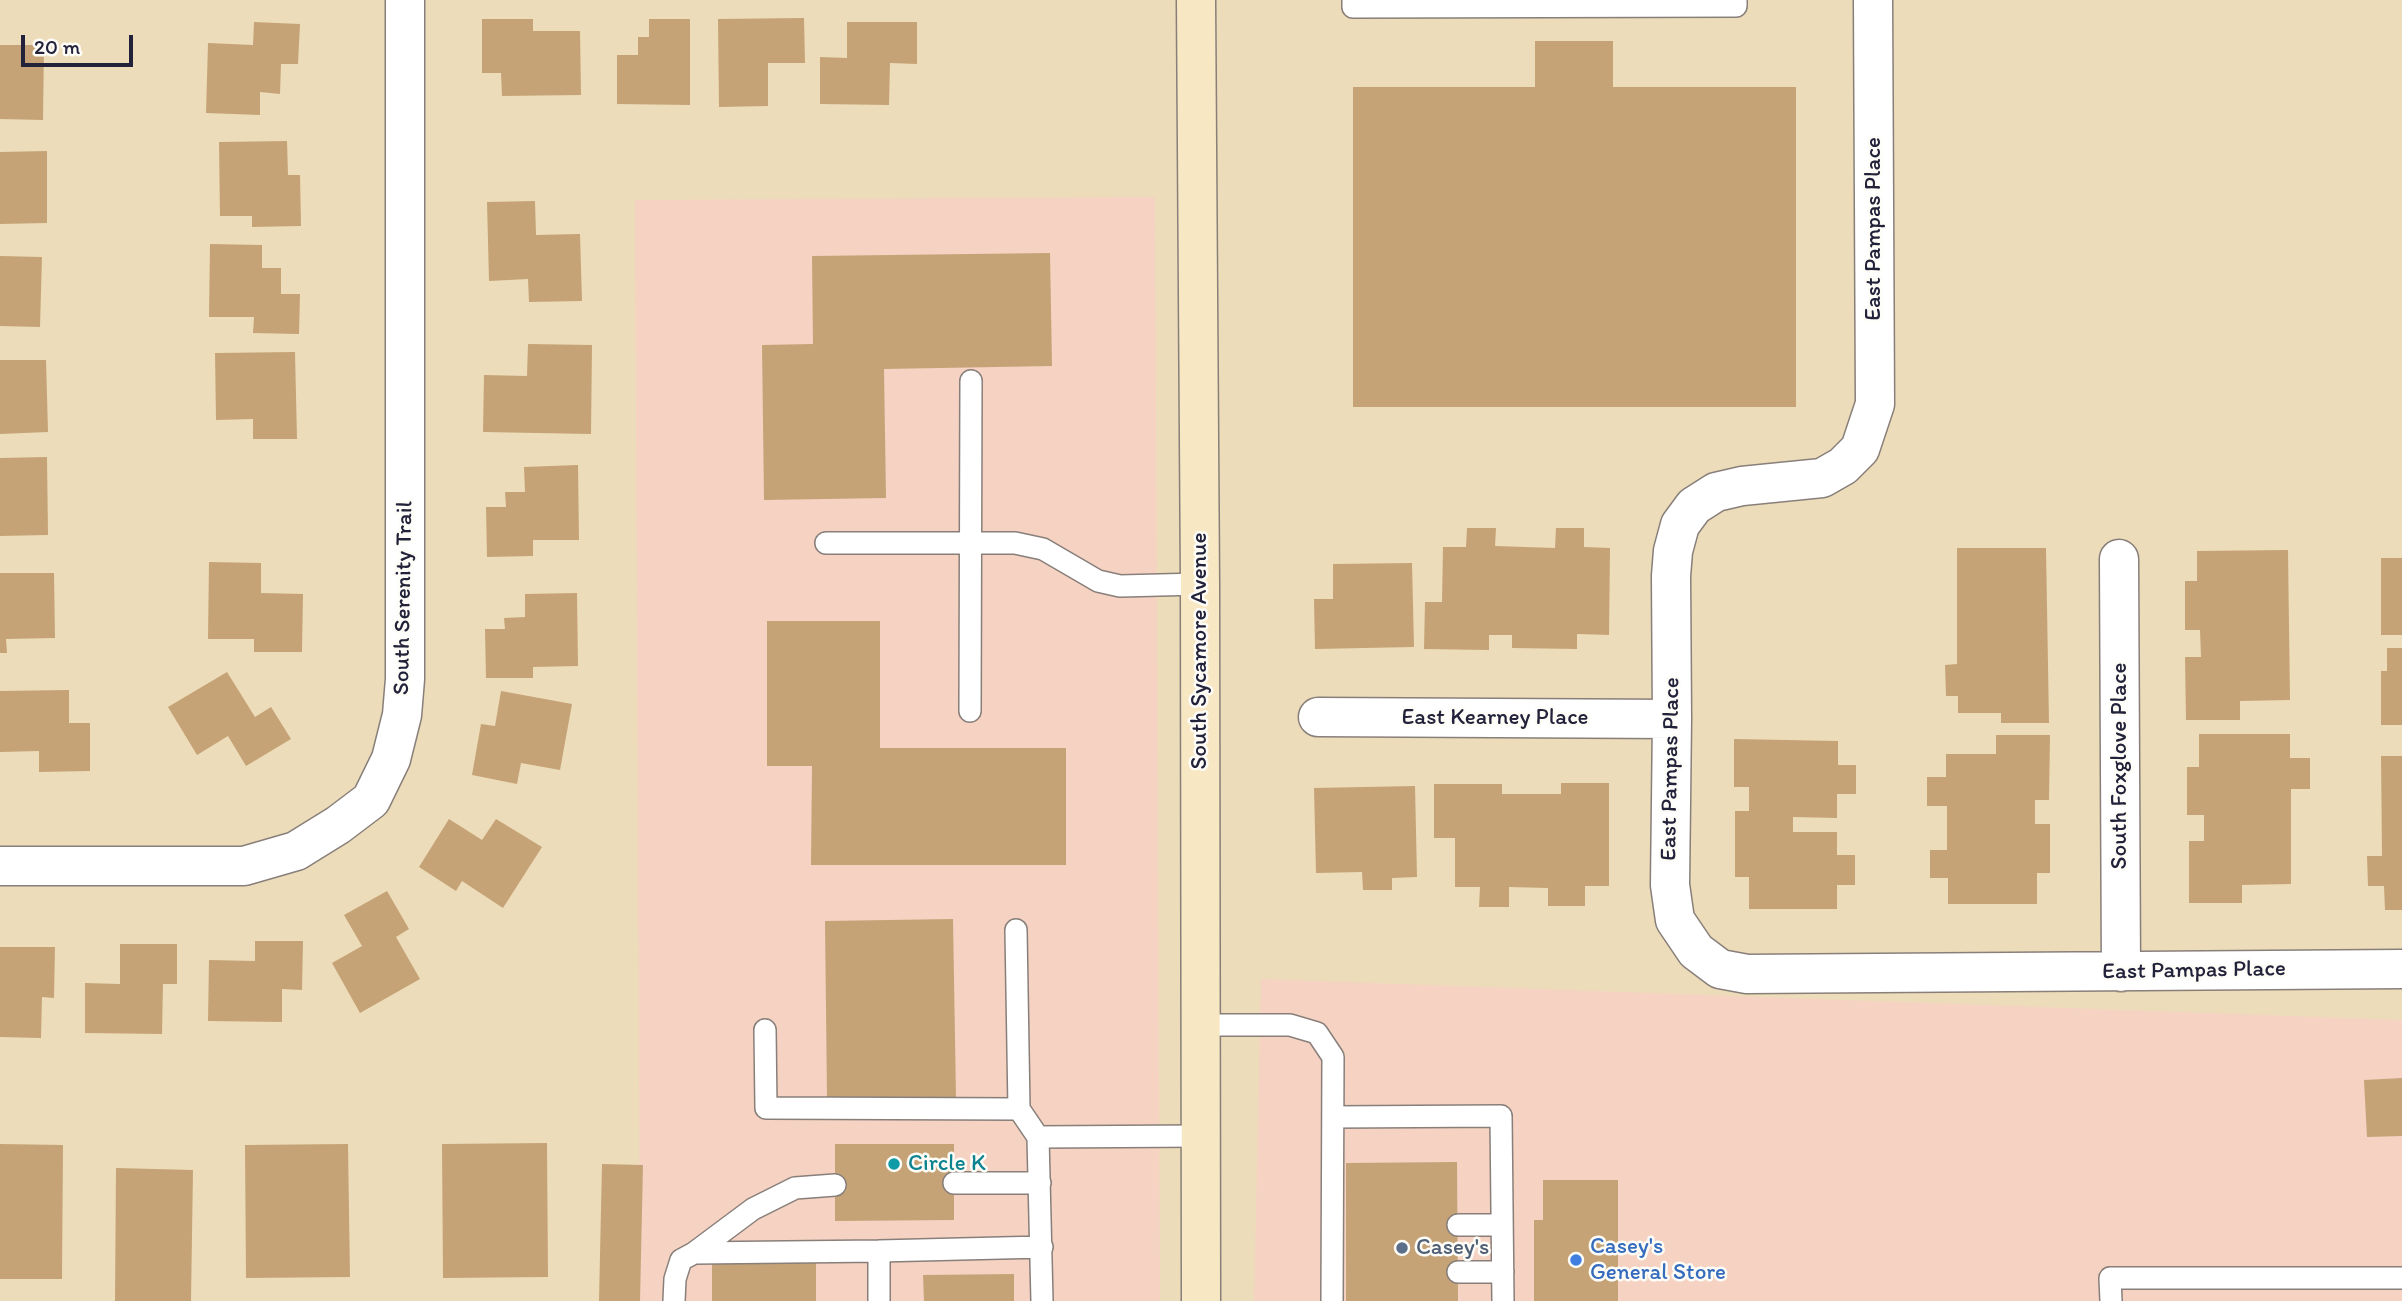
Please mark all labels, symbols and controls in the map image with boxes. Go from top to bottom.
scale bar [24,21,136,65]
text: 20 m [34,34,80,59]
street label: East Pampas Place [1860,137,1888,321]
street label: South Serenity Trail [389,501,419,695]
street label: South Sycamore Avenue [1186,532,1214,770]
street label: South Foxglove Place [2106,663,2134,869]
street label: East Pampas Place [1656,677,1686,861]
street label: East Kearney Place [1401,704,1589,732]
street label: East Pampas Place [2102,956,2286,986]
place label: Circle K [908,1150,986,1178]
marker: Circle K [886,1156,902,1172]
place label: Casey's General Store [1590,1233,1726,1287]
place label: Casey's [1416,1234,1489,1262]
marker: Casey's [1394,1240,1410,1256]
marker: Casey's General Store [1568,1252,1584,1268]

